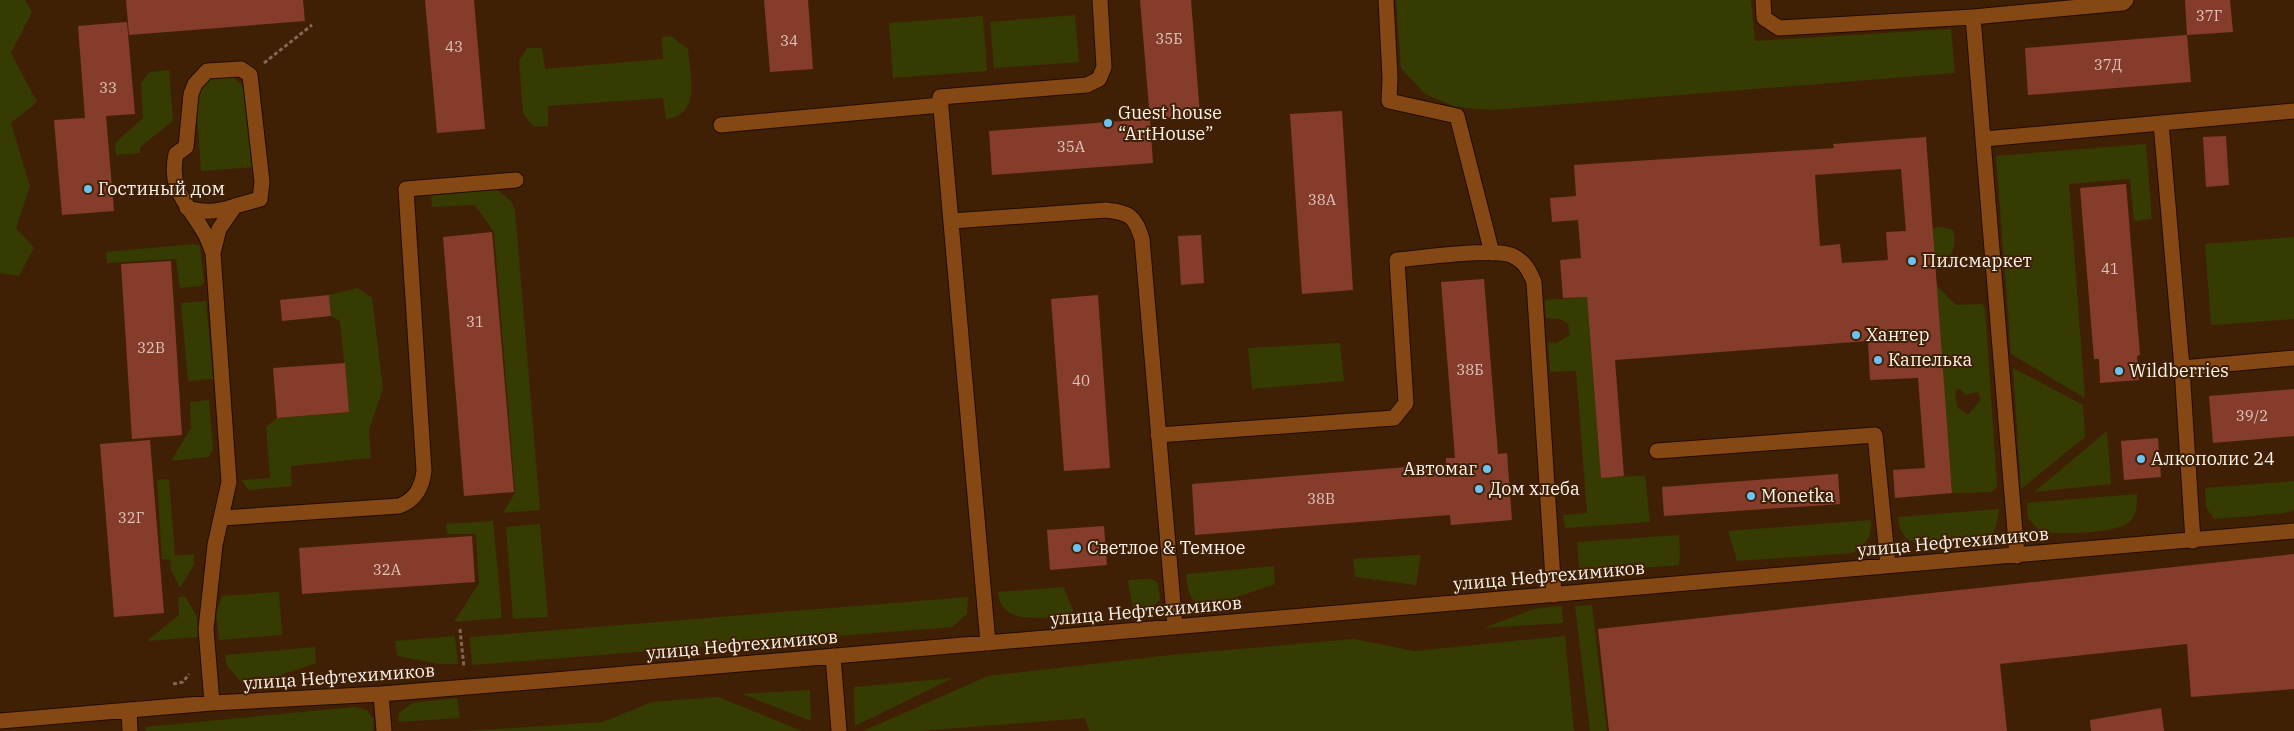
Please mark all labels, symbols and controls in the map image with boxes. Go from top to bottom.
house number: 37Г [2196,6,2222,25]
house number: 35Б [1155,29,1183,48]
house number: 34 [780,31,798,50]
house number: 43 [445,37,463,56]
house number: 37Д [2094,55,2122,74]
house number: 33 [99,78,117,97]
place label: Guest house “ArtHouse” [1118,101,1222,145]
marker: Guest house “ArtHouse” [1102,117,1114,129]
house number: 35А [1057,137,1086,156]
place label: Гостиный дом [98,177,225,200]
marker: Гостиный дом [82,183,94,195]
house number: 38А [1308,190,1337,209]
place label: Пилсмаркет [1922,249,2032,272]
marker: Пилсмаркет [1906,255,1918,267]
house number: 41 [2101,259,2119,278]
house number: 31 [466,312,484,331]
place label: Хантер [1866,323,1930,346]
marker: Хантер [1850,329,1862,341]
house number: 32В [137,338,165,357]
place label: Капелька [1888,348,1973,371]
marker: Капелька [1872,354,1884,366]
place label: Wildberries [2129,359,2229,382]
house number: 38Б [1456,360,1484,379]
marker: Wildberries [2113,365,2125,377]
house number: 40 [1072,371,1090,390]
house number: 39/2 [2236,406,2268,425]
place label: Алкополис 24 [2151,447,2275,470]
marker: Алкополис 24 [2135,453,2147,465]
place label: Автомаг [1403,457,1477,480]
marker: Автомаг [1481,463,1493,475]
place label: Дом хлеба [1489,477,1580,500]
marker: Дом хлеба [1473,483,1485,495]
place label: Monetka [1761,484,1835,507]
house number: 38В [1307,489,1335,508]
marker: Monetka [1745,490,1757,502]
house number: 32Г [118,508,144,527]
street label: улица Нефтехимиков [1856,522,2050,561]
place label: Светлое & Темное [1087,536,1245,559]
marker: Светлое & Темное [1071,542,1083,554]
street label: улица Нефтехимиков [1452,556,1646,595]
house number: 32А [373,560,402,579]
street label: улица Нефтехимиков [1049,591,1243,630]
street label: улица Нефтехимиков [645,625,839,664]
street label: улица Нефтехимиков [242,658,436,695]

